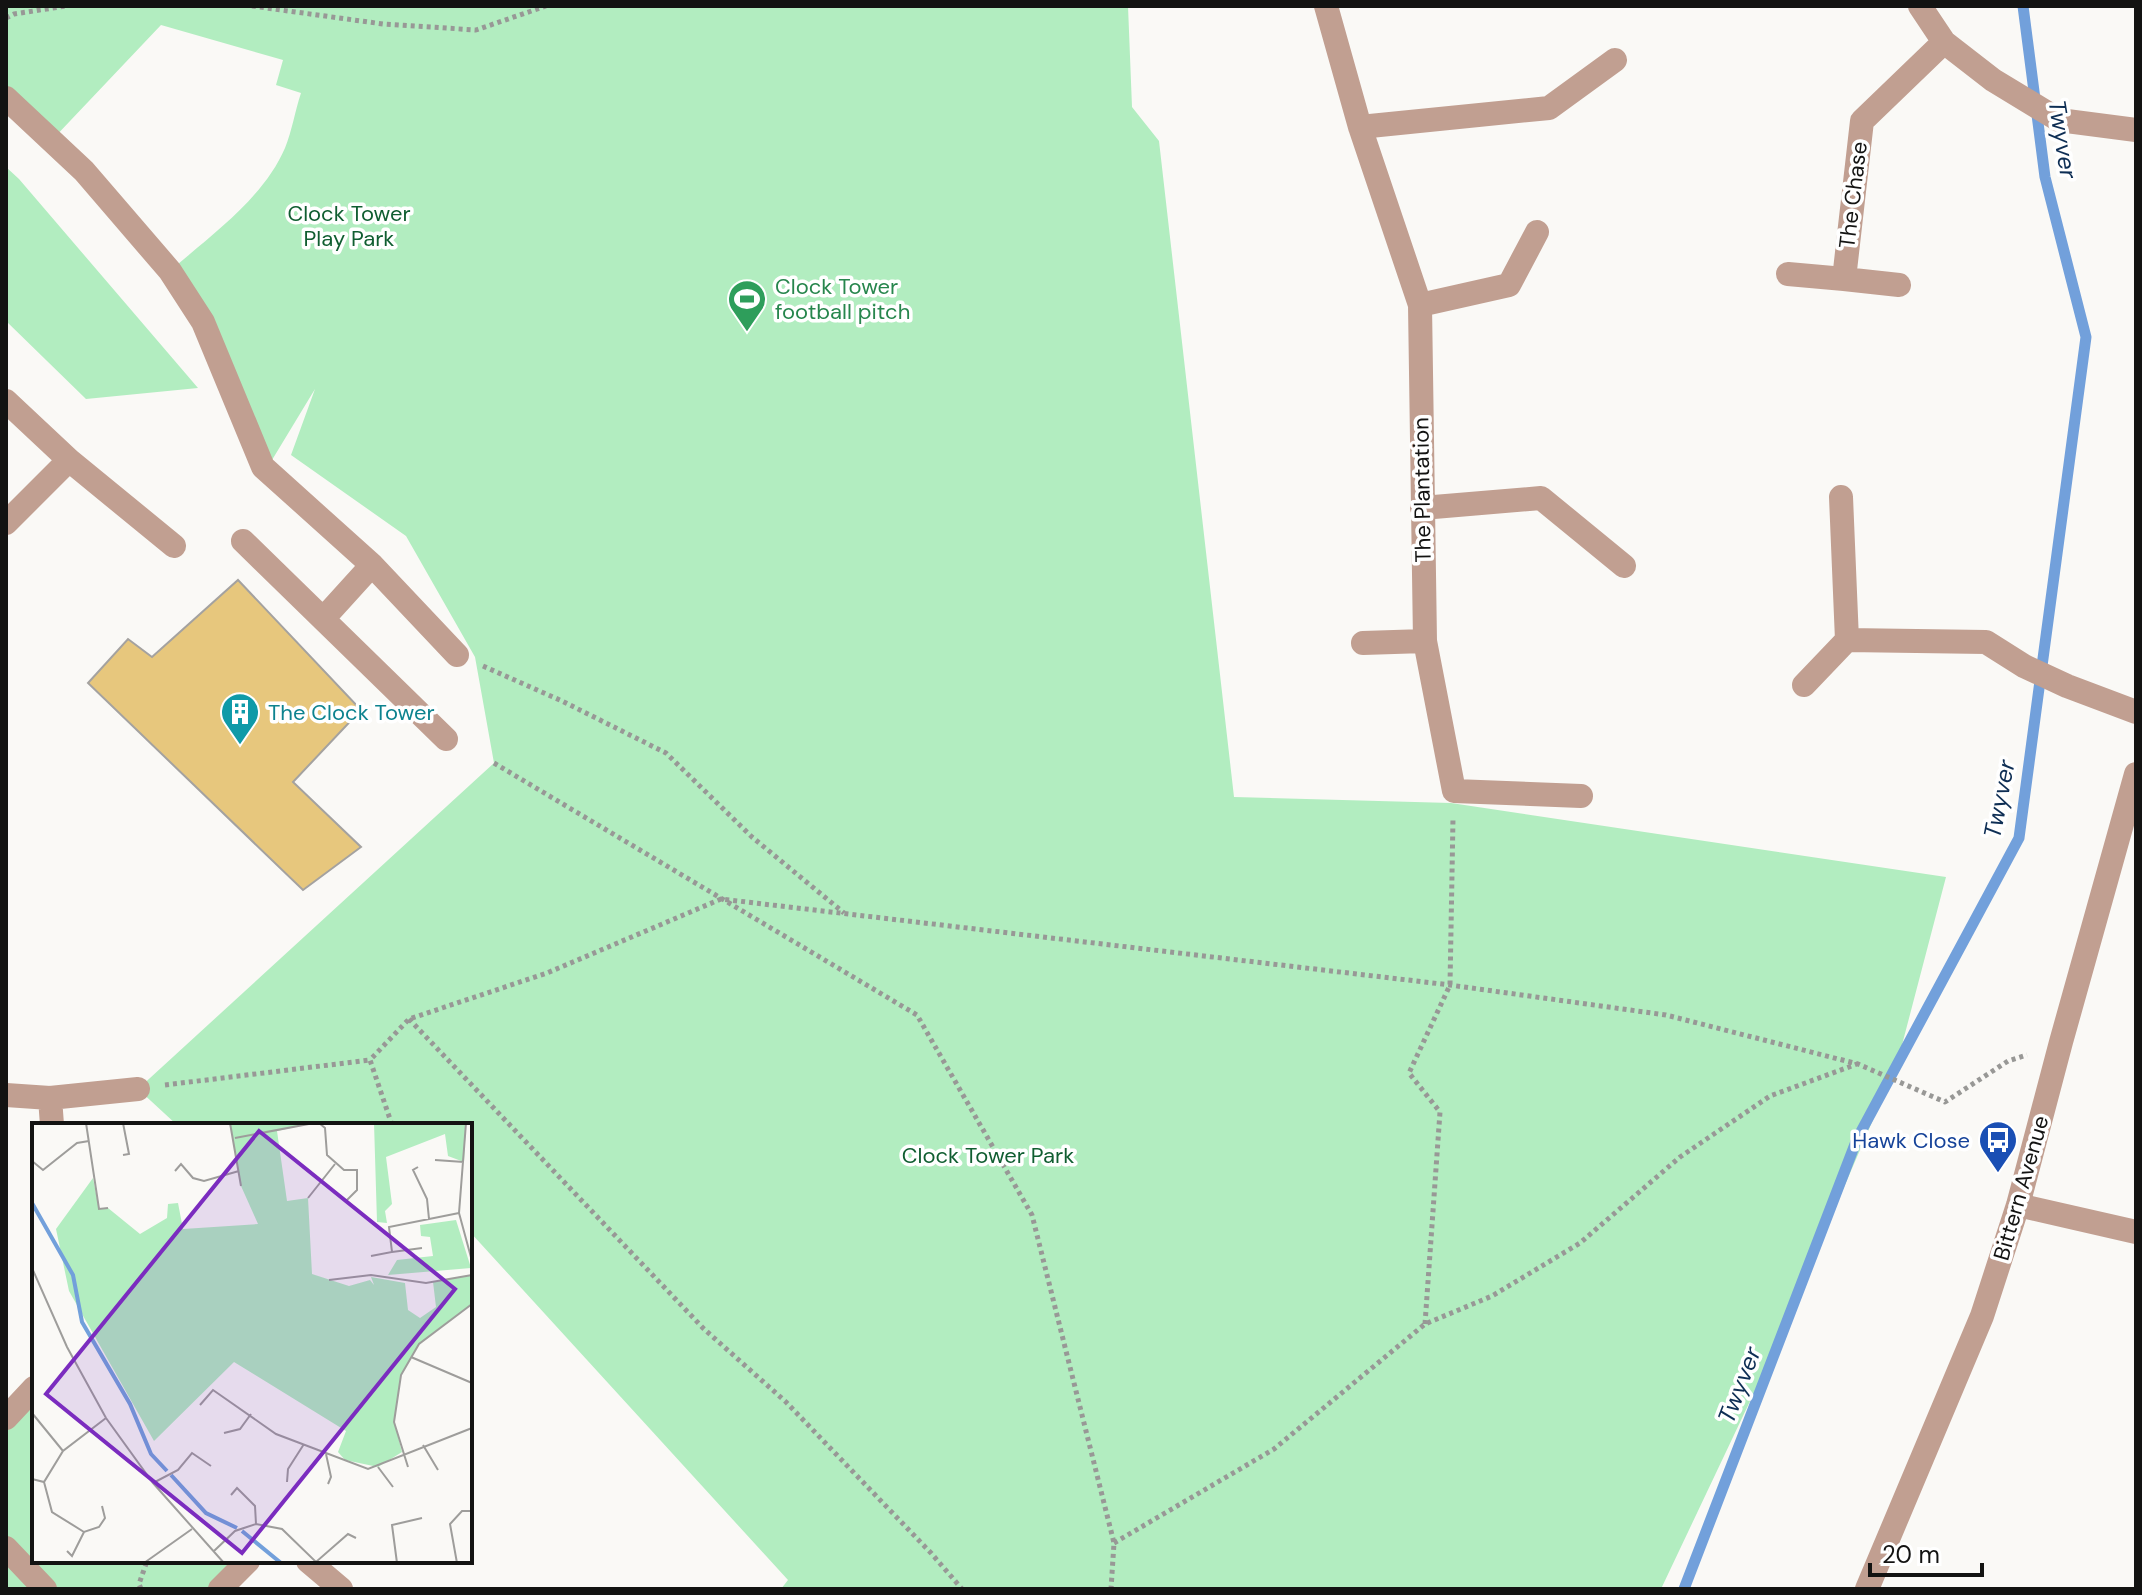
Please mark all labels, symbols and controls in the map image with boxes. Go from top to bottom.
water label: Twyver [2041,97,2085,182]
street label: The Chase [1832,140,1874,250]
park label: Clock Tower Play Park [287,199,411,253]
place label: Clock Tower football pitch [775,272,910,326]
sports icon: Clock Tower football pitch [726,278,768,333]
street label: The Plantation [1406,417,1438,563]
building icon: The Clock Tower [219,691,261,746]
place label: The Clock Tower [268,698,435,727]
water label: Twyver [1976,756,2022,841]
street label: Bittern Avenue [1986,1112,2056,1264]
bus stop icon: Hawk Close [1977,1119,2019,1174]
inset map [32,1123,472,1563]
place label: Hawk Close [1852,1126,1970,1155]
park label: Clock Tower Park [902,1141,1074,1170]
water label: Twyver [1710,1341,1768,1428]
scale bar [1870,1527,1982,1577]
text: 20 m [1882,1539,1940,1570]

